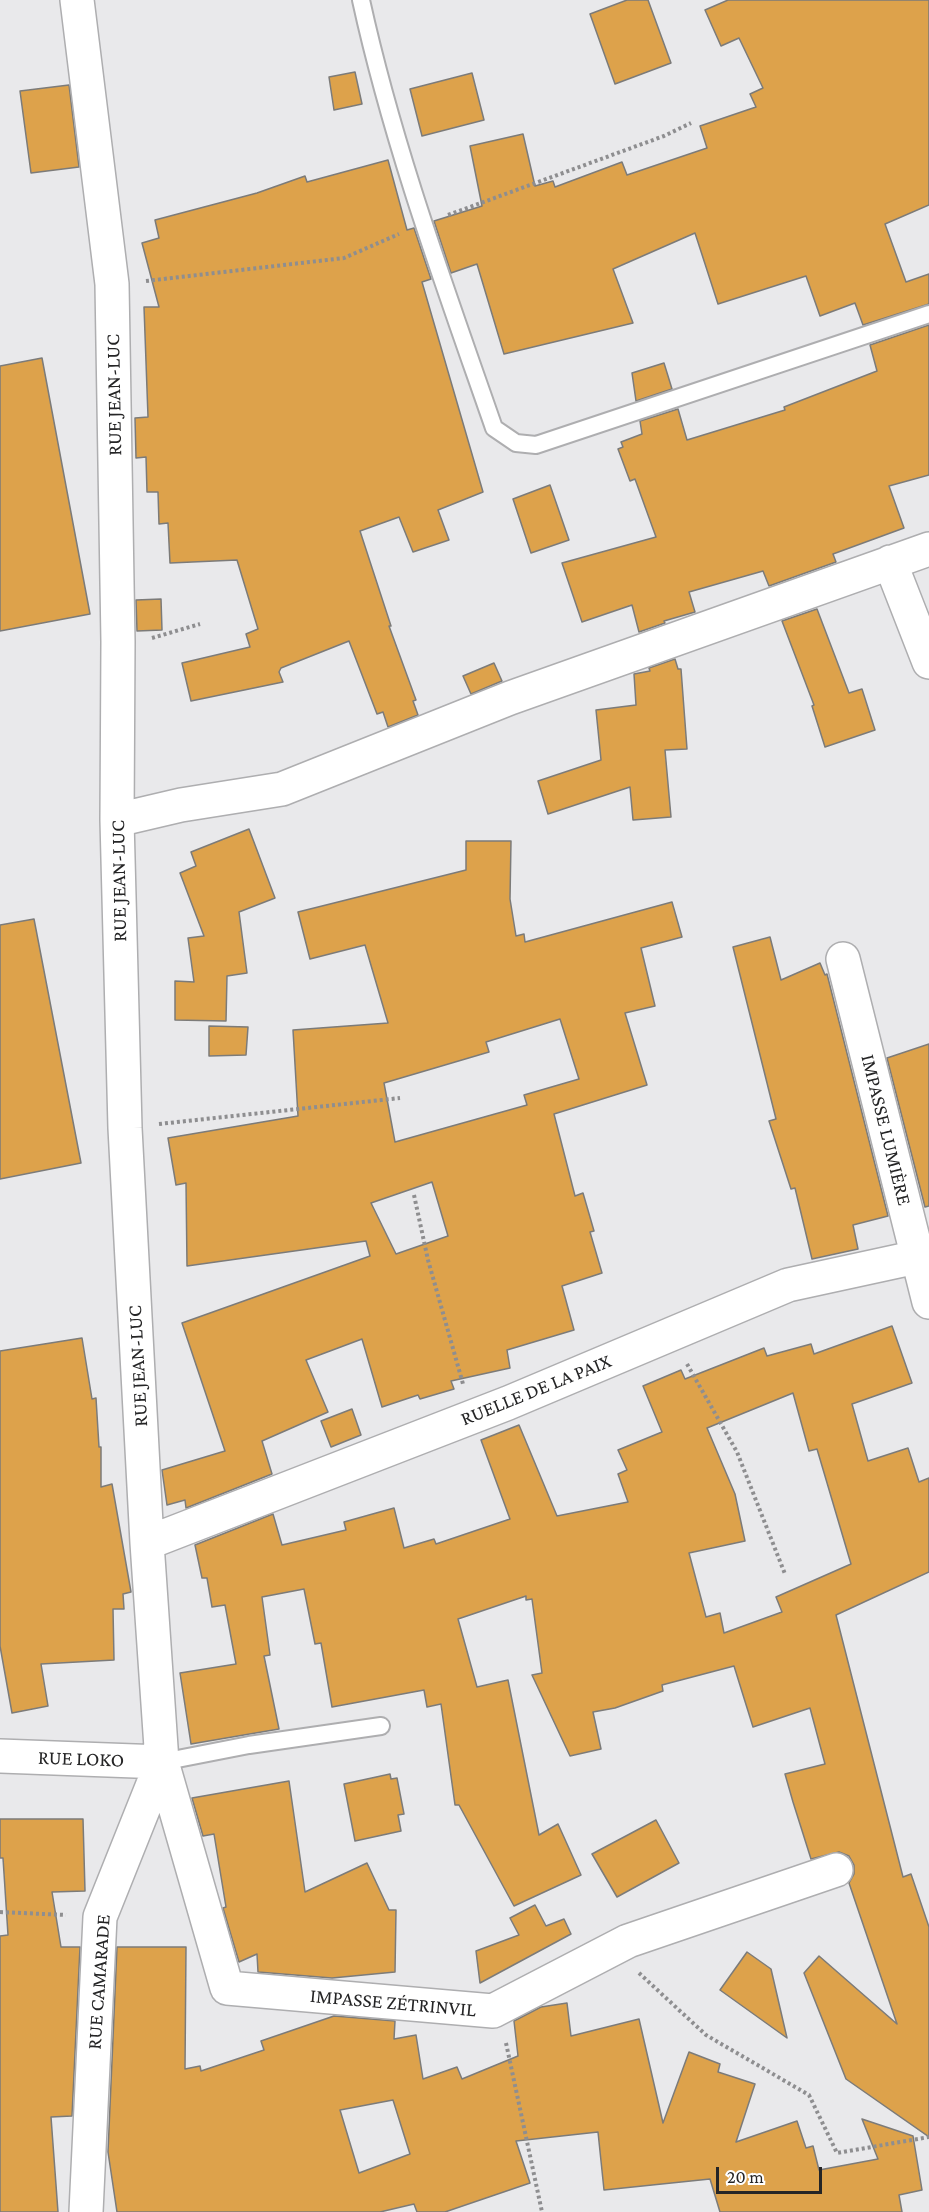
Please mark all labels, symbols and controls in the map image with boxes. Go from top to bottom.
street label: RUE JEAN-LUC [101,334,127,456]
street label: RUE JEAN-LUC [106,820,132,942]
street label: IMPASSE LUMIÈRE [856,1052,916,1208]
street label: RUE JEAN-LUC [123,1305,153,1427]
street label: RUELLE DE LA PAIX [457,1349,615,1431]
street label: RUE LOKO [37,1746,125,1772]
street label: RUE CAMARADE [82,1914,116,2050]
street label: IMPASSE ZÉTRINVIL [309,1984,477,2022]
scale bar [719,2155,826,2193]
text: 20 m [727,2167,764,2187]

